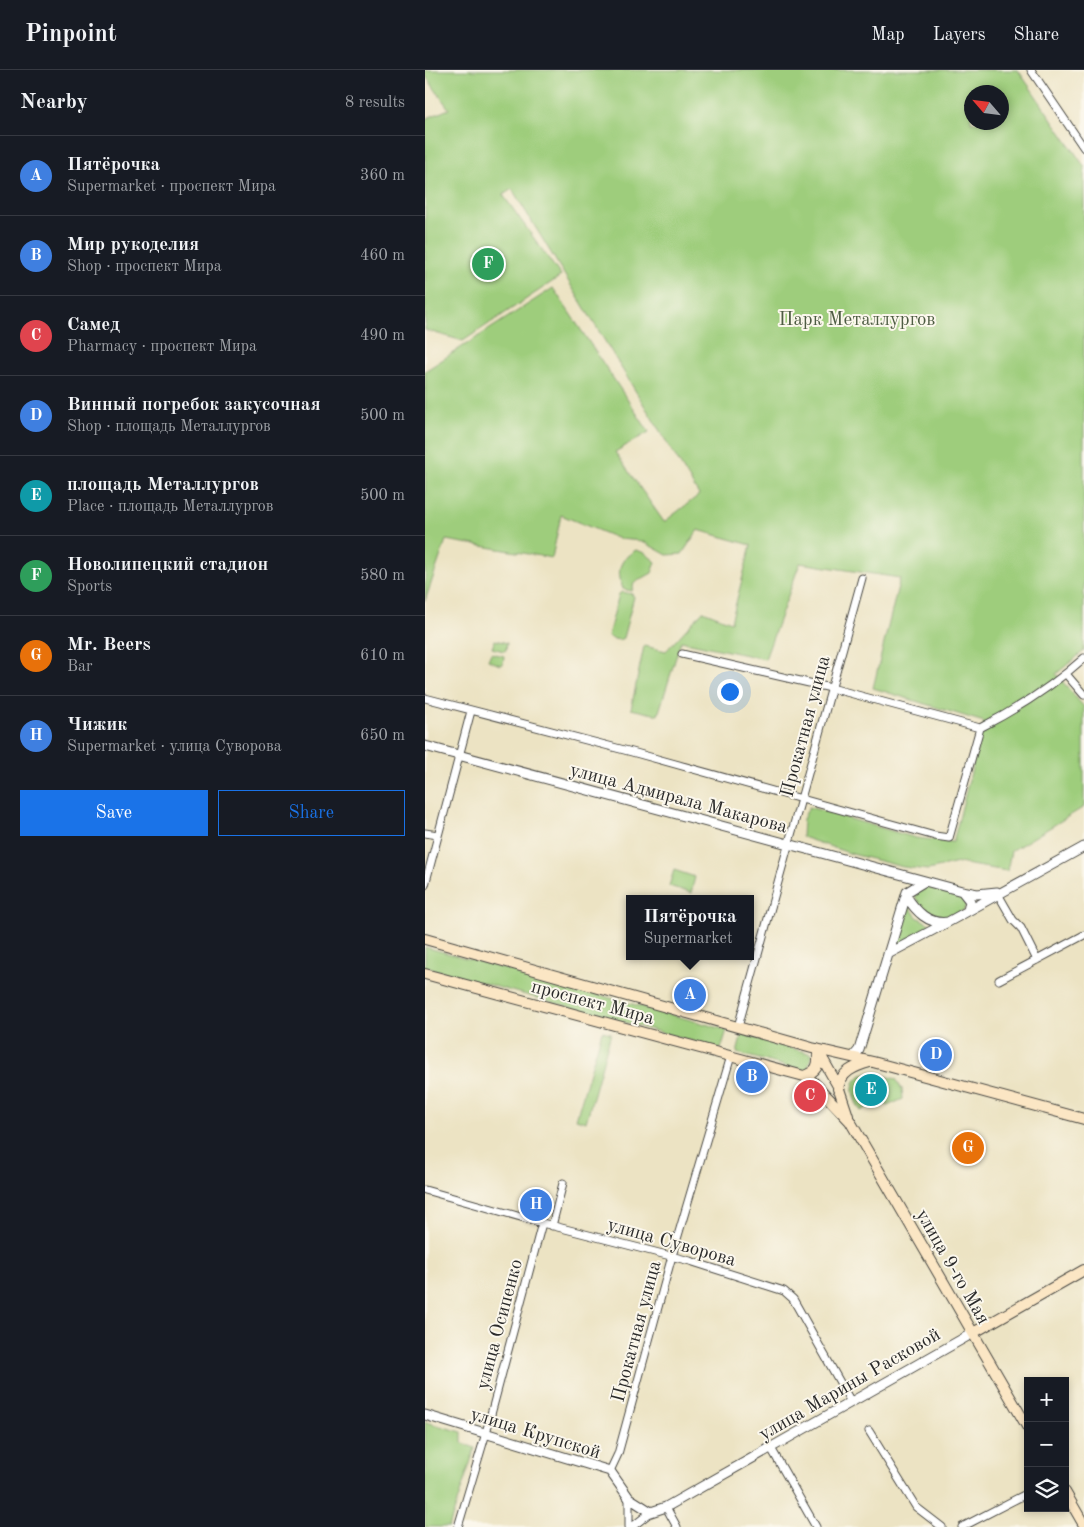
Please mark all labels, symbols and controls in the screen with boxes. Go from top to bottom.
text: Pinpoint [25,23,117,47]
text: Map [871,26,905,44]
text: Layers [933,26,985,44]
text: Share [1013,26,1059,44]
north arrow [964,85,1009,130]
text: Nearby [20,92,88,113]
text: 8 results [345,95,405,111]
text: Пятёрочка [67,156,160,175]
text: A [30,168,42,184]
text: 360 m [360,168,405,184]
text: Supermarket · проспект Мира [67,179,276,195]
text: Мир рукоделия [67,236,199,255]
pin: F [472,245,504,283]
text: B [30,248,42,264]
text: 460 m [360,248,405,264]
text: Shop · проспект Мира [67,259,222,275]
park label: Парк Металлургов [779,311,935,330]
text: Самед [67,316,120,335]
text: C [31,328,41,344]
text: 490 m [360,328,405,344]
text: Pharmacy · проспект Мира [67,339,257,355]
text: Винный погребок закусочная [67,396,321,415]
text: D [30,408,42,424]
text: 500 m [360,408,405,424]
text: Shop · площадь Металлургов [67,419,271,435]
text: площадь Металлургов [67,476,259,495]
text: E [30,488,42,504]
text: 500 m [360,488,405,504]
text: Place · площадь Металлургов [67,499,273,515]
text: Новолипецкий стадион [67,556,268,575]
text: F [31,568,41,584]
text: 580 m [360,568,405,584]
text: Sports [67,579,112,595]
text: Mr. Beers [67,636,151,655]
text: G [30,648,42,664]
text: 610 m [360,648,405,664]
street label: Прокатная улица [778,653,835,799]
text: Bar [67,659,93,675]
your location [717,679,743,705]
text: Чижик [67,716,127,735]
text: H [29,728,43,744]
text: 650 m [360,728,405,744]
text: Supermarket · улица Суворова [67,739,282,755]
street label: улица Адмирала Макарова [567,761,790,838]
button: Save [20,790,208,836]
button: Share [218,790,405,836]
popup [626,895,754,960]
text: Пятёрочка [643,908,737,927]
text: Supermarket [643,931,733,947]
pin: A [674,976,706,1014]
street label: проспект Мира [529,978,656,1029]
pin: D [920,1036,952,1074]
pin: B [736,1058,768,1096]
pin: E [855,1071,887,1109]
pin: C [794,1077,826,1115]
pin: G [952,1129,984,1167]
pin: H [520,1186,552,1224]
street label: улица 9-го Мая [911,1207,992,1328]
street label: улица Суворова [605,1216,738,1271]
street label: улица Осипенко [474,1257,527,1392]
street label: Прокатная улица [609,1258,666,1404]
street label: улица Марины Расковой [756,1325,944,1445]
map controls [1024,1377,1069,1512]
button: + [1024,1377,1069,1422]
street label: улица Крупской [468,1406,603,1463]
button: − [1024,1422,1069,1467]
button: layers [1024,1467,1069,1512]

